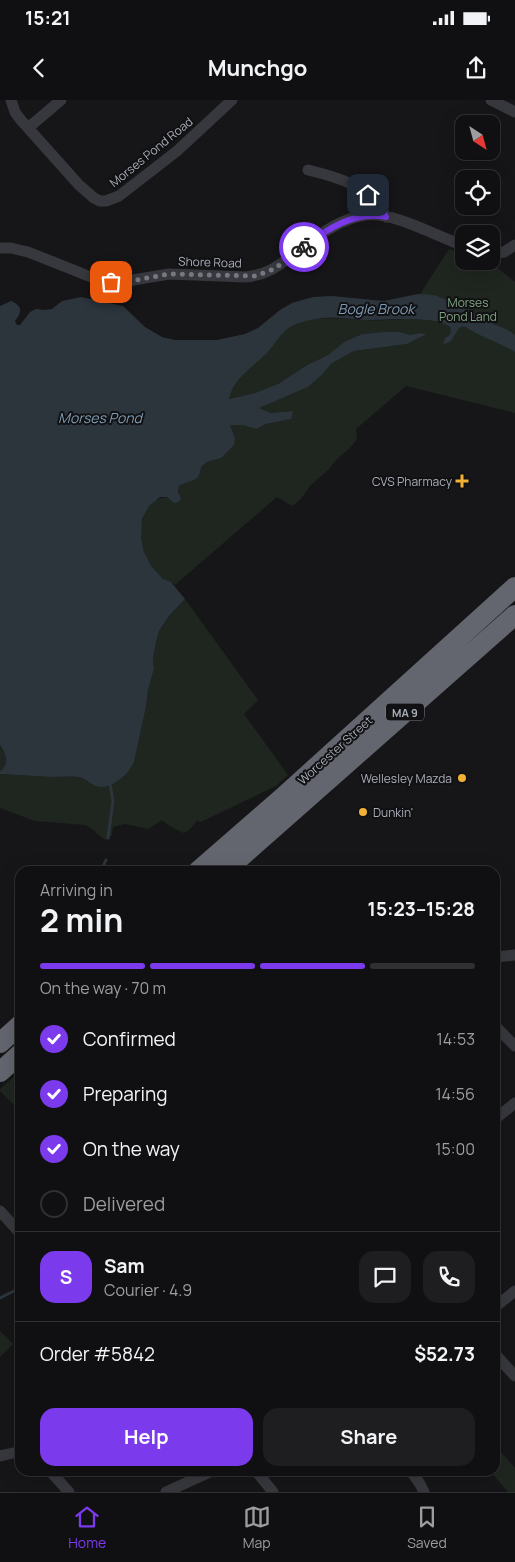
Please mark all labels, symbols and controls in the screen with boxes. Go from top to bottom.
text: 15:21 [25,5,71,31]
text: Munchgo [208,53,307,83]
icon: back [25,54,53,82]
icon: share [462,54,490,82]
street label: Morses Pond Road [106,113,196,191]
north arrow [455,115,500,160]
map controls [455,115,500,270]
button: locate [455,170,500,215]
pin [347,174,389,216]
icon: home [354,181,382,209]
courier [279,222,329,272]
button: layers [455,225,500,270]
icon: bike [290,233,318,261]
street label: Shore Road [178,252,242,272]
pin [90,261,132,303]
icon: bag [97,268,125,296]
park label: Morses Pond Land [439,294,497,325]
water label: Bogle Brook [338,299,416,318]
water label: Morses Pond [58,408,144,427]
place label: CVS Pharmacy [372,473,453,490]
marker: CVS Pharmacy [456,475,468,487]
road number: MA 9 [386,704,424,720]
street label: Worcester Street [294,712,376,788]
place label: Wellesley Mazda [361,770,452,787]
marker: Wellesley Mazda [456,772,468,784]
place label: Dunkin' [373,804,413,821]
marker: Dunkin' [357,806,369,818]
text: Arriving in [40,879,113,901]
text: 15:23–15:28 [368,896,475,922]
text: 2 min [40,898,123,942]
text: On the way · 70 m [40,977,166,999]
icon: check [40,1025,68,1053]
text: Confirmed [83,1026,176,1052]
text: 14:53 [436,1028,475,1050]
icon: check [40,1080,68,1108]
text: Preparing [83,1081,168,1107]
text: 14:56 [435,1083,475,1105]
icon: check [40,1135,68,1163]
text: On the way [83,1136,180,1162]
text: 15:00 [435,1138,475,1160]
text: Delivered [83,1191,165,1217]
button: chat [359,1251,411,1303]
button: phone [423,1251,475,1303]
text: Sam [104,1253,145,1279]
text: S [60,1264,72,1290]
text: Courier · 4.9 [104,1279,192,1301]
text: Order #5842 [40,1341,155,1367]
text: $52.73 [414,1341,475,1367]
button: Help [40,1408,253,1466]
button: Share [263,1408,475,1466]
tab: Home [68,1503,106,1552]
tab: Map [243,1503,271,1552]
tab: Saved [407,1503,447,1552]

